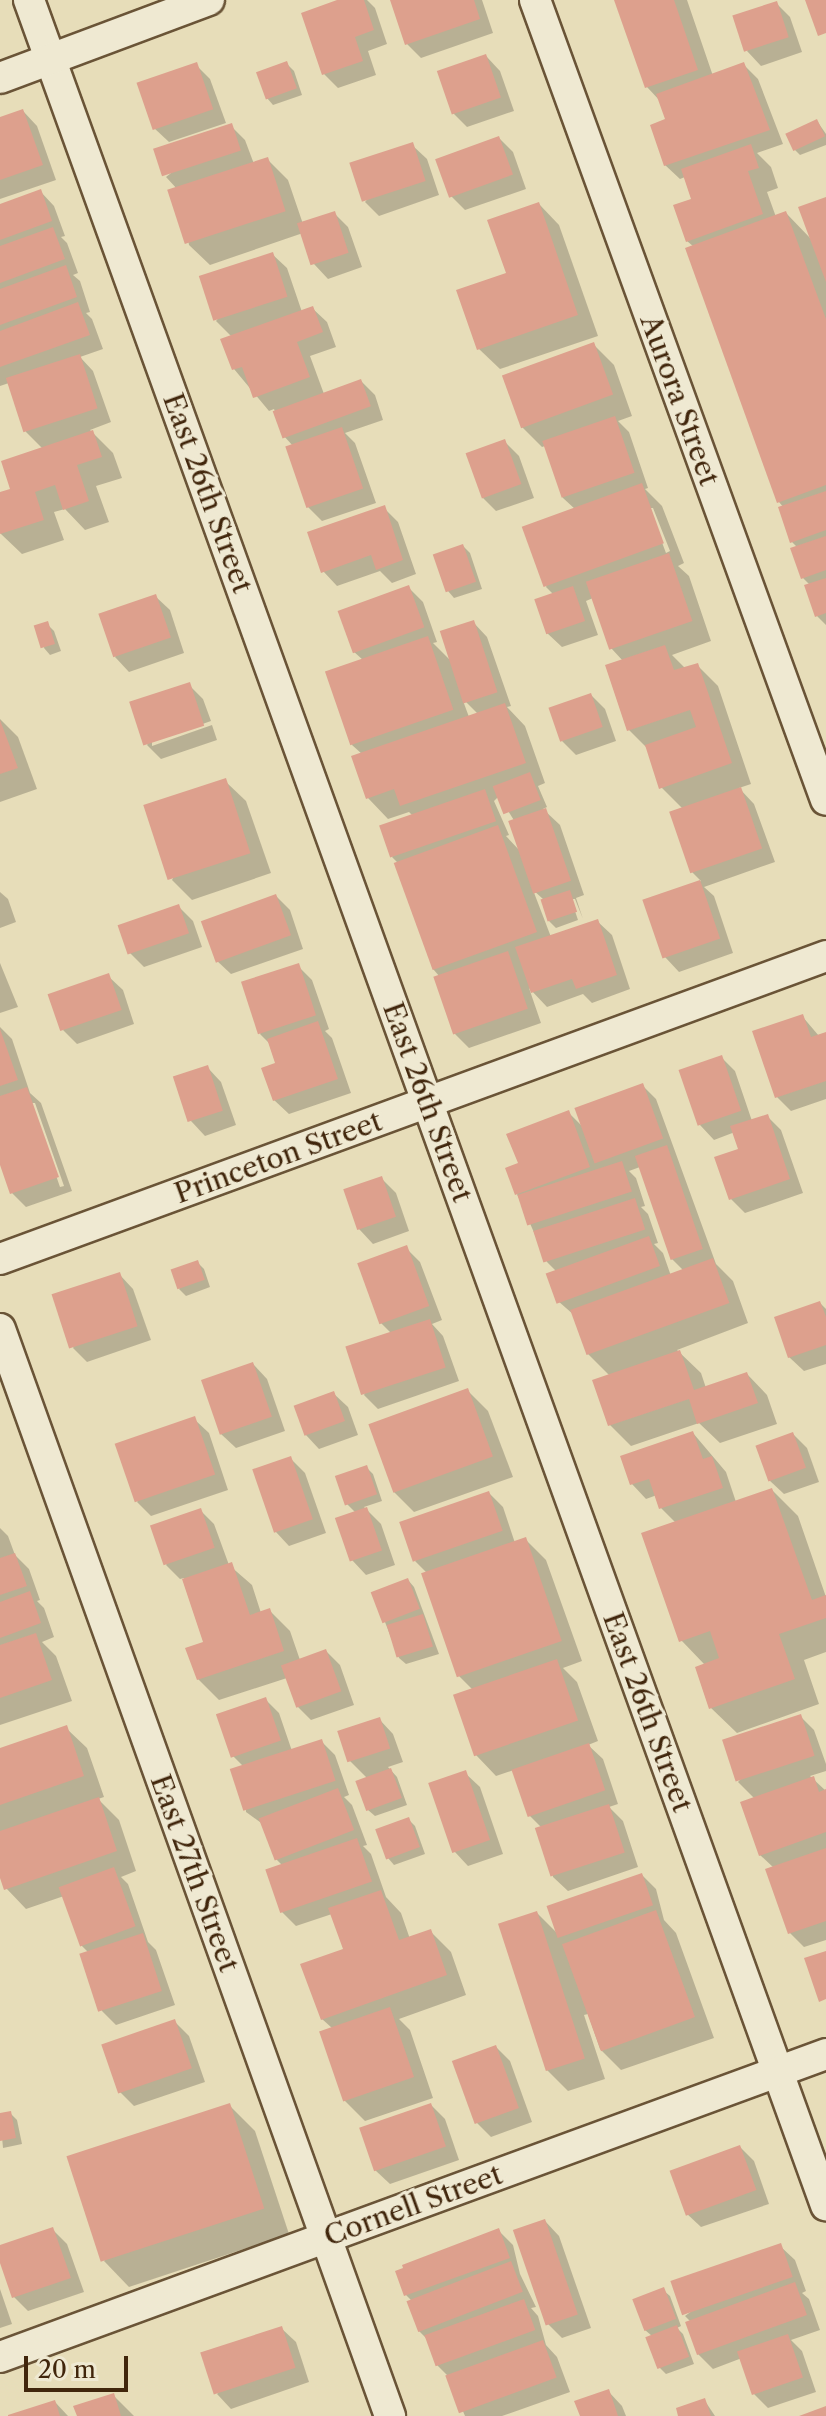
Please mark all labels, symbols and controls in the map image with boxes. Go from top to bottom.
street label: Aurora Street [634,310,726,490]
street label: East 26th Street [156,388,260,598]
street label: East 26th Street [376,997,480,1207]
street label: Princeton Street [170,1104,386,1210]
street label: East 26th Street [596,1607,700,1817]
street label: East 27th Street [144,1770,246,1976]
street label: Cornell Street [319,2157,507,2253]
scale bar [28,2340,132,2390]
text: 20 m [38,2355,96,2384]

